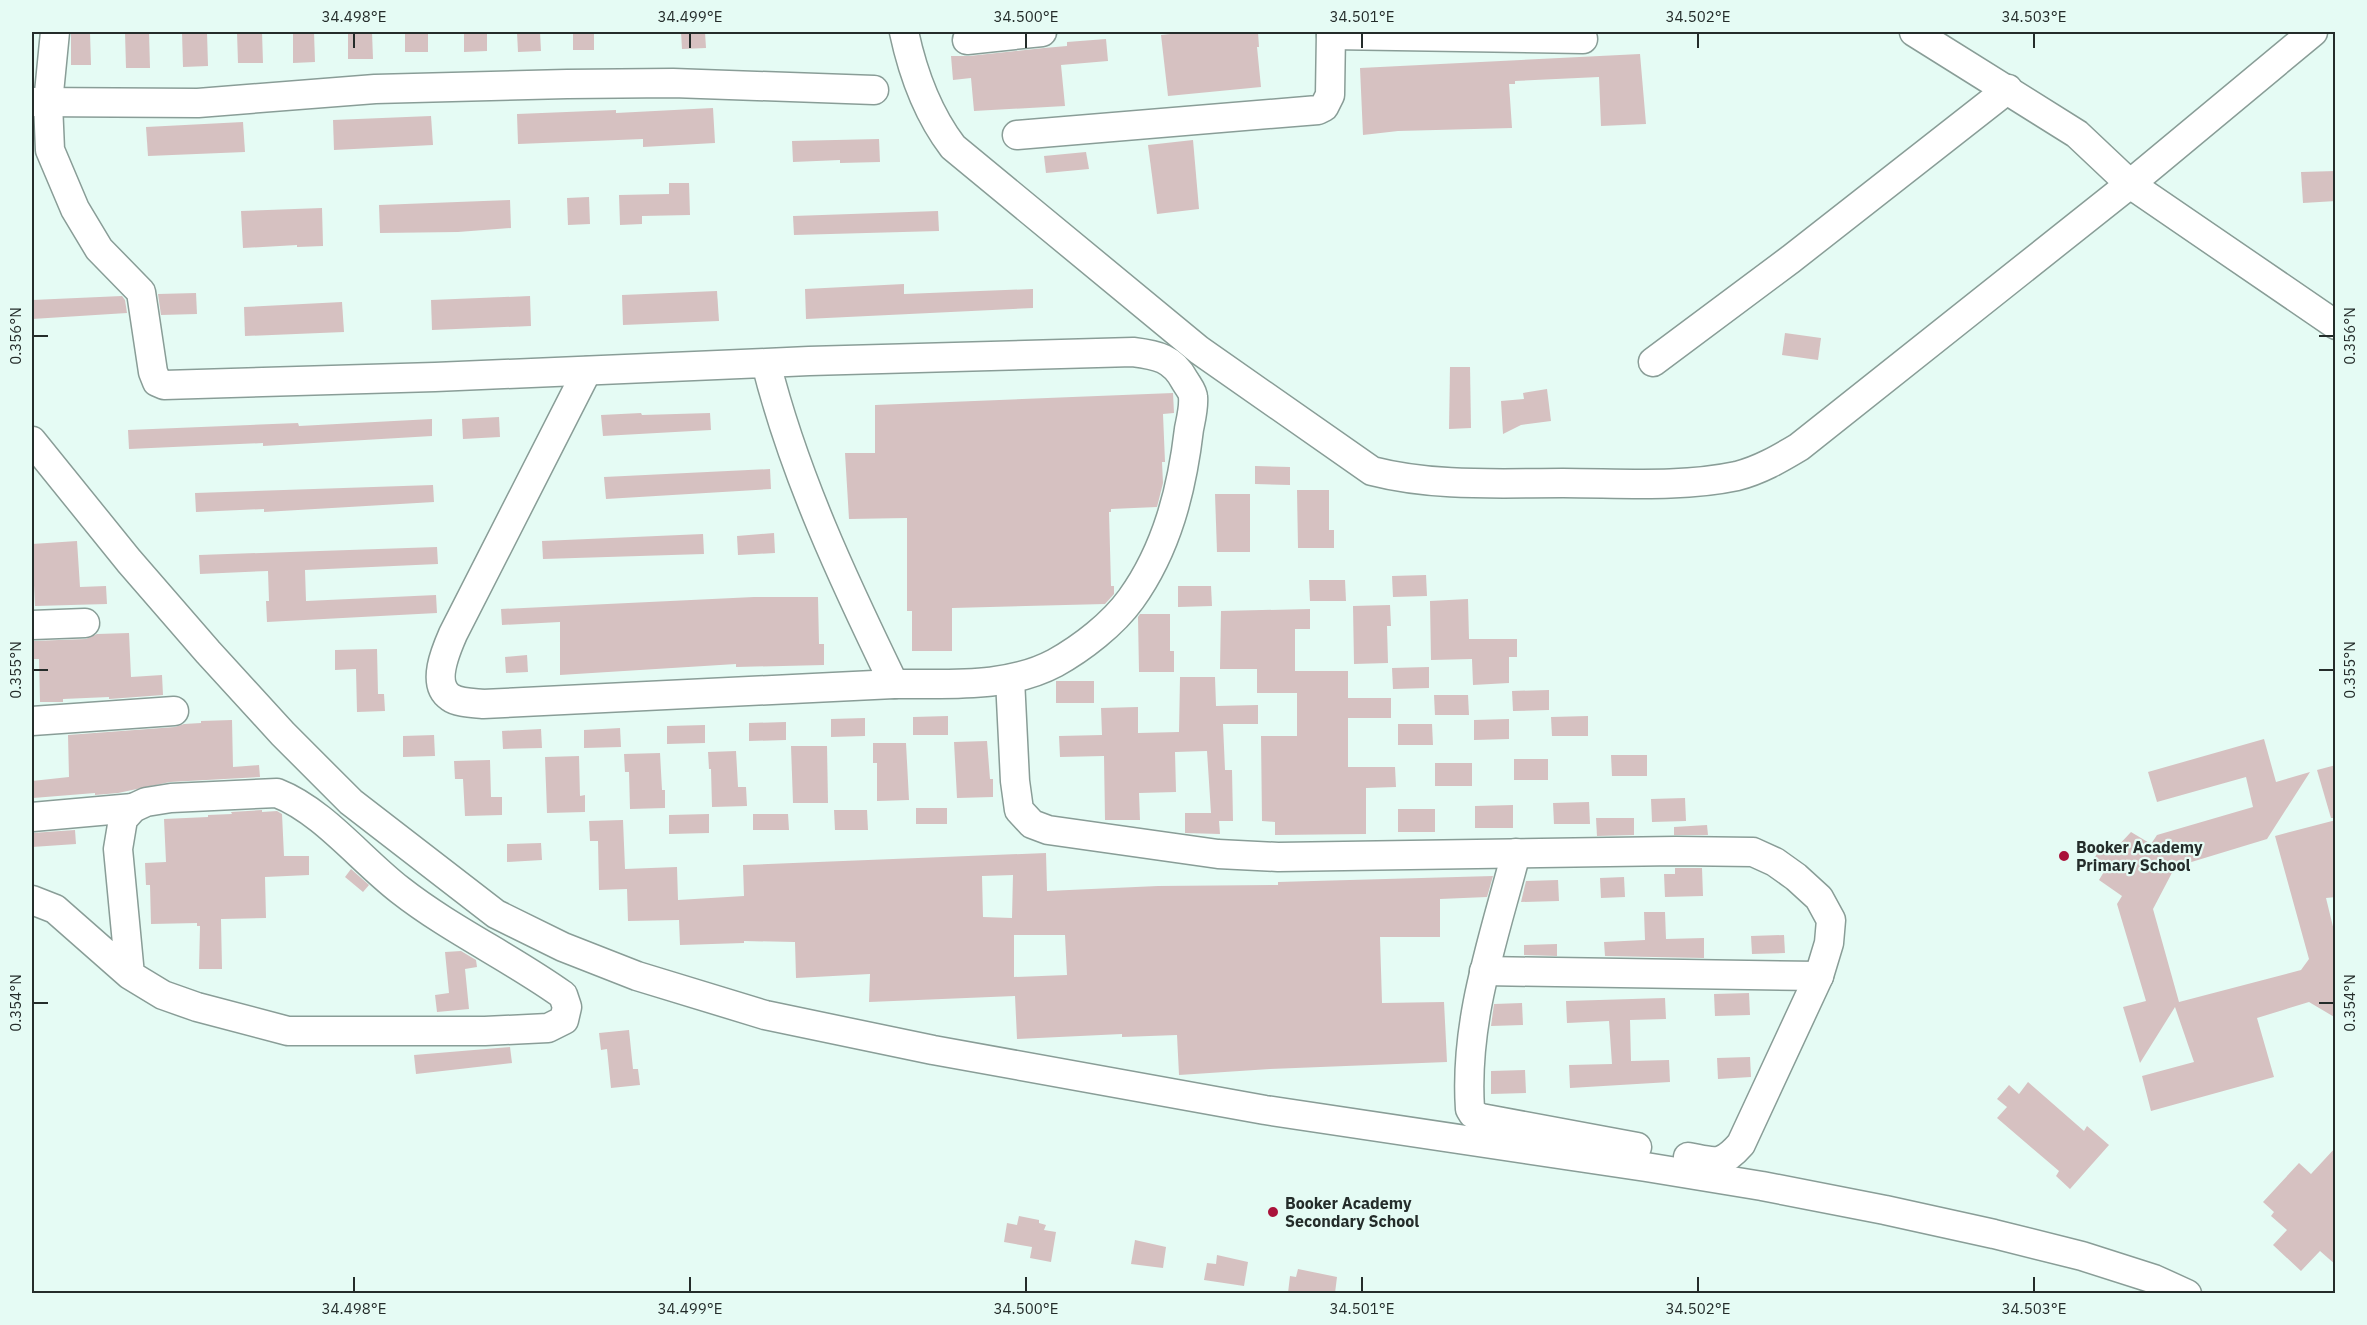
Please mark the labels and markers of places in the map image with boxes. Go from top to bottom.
place label: Booker Academy Primary School [2076,837,2203,875]
marker: Booker Academy Primary School [2057,849,2071,863]
place label: Booker Academy Secondary School [1285,1193,1419,1231]
marker: Booker Academy Secondary School [1266,1205,1280,1219]

